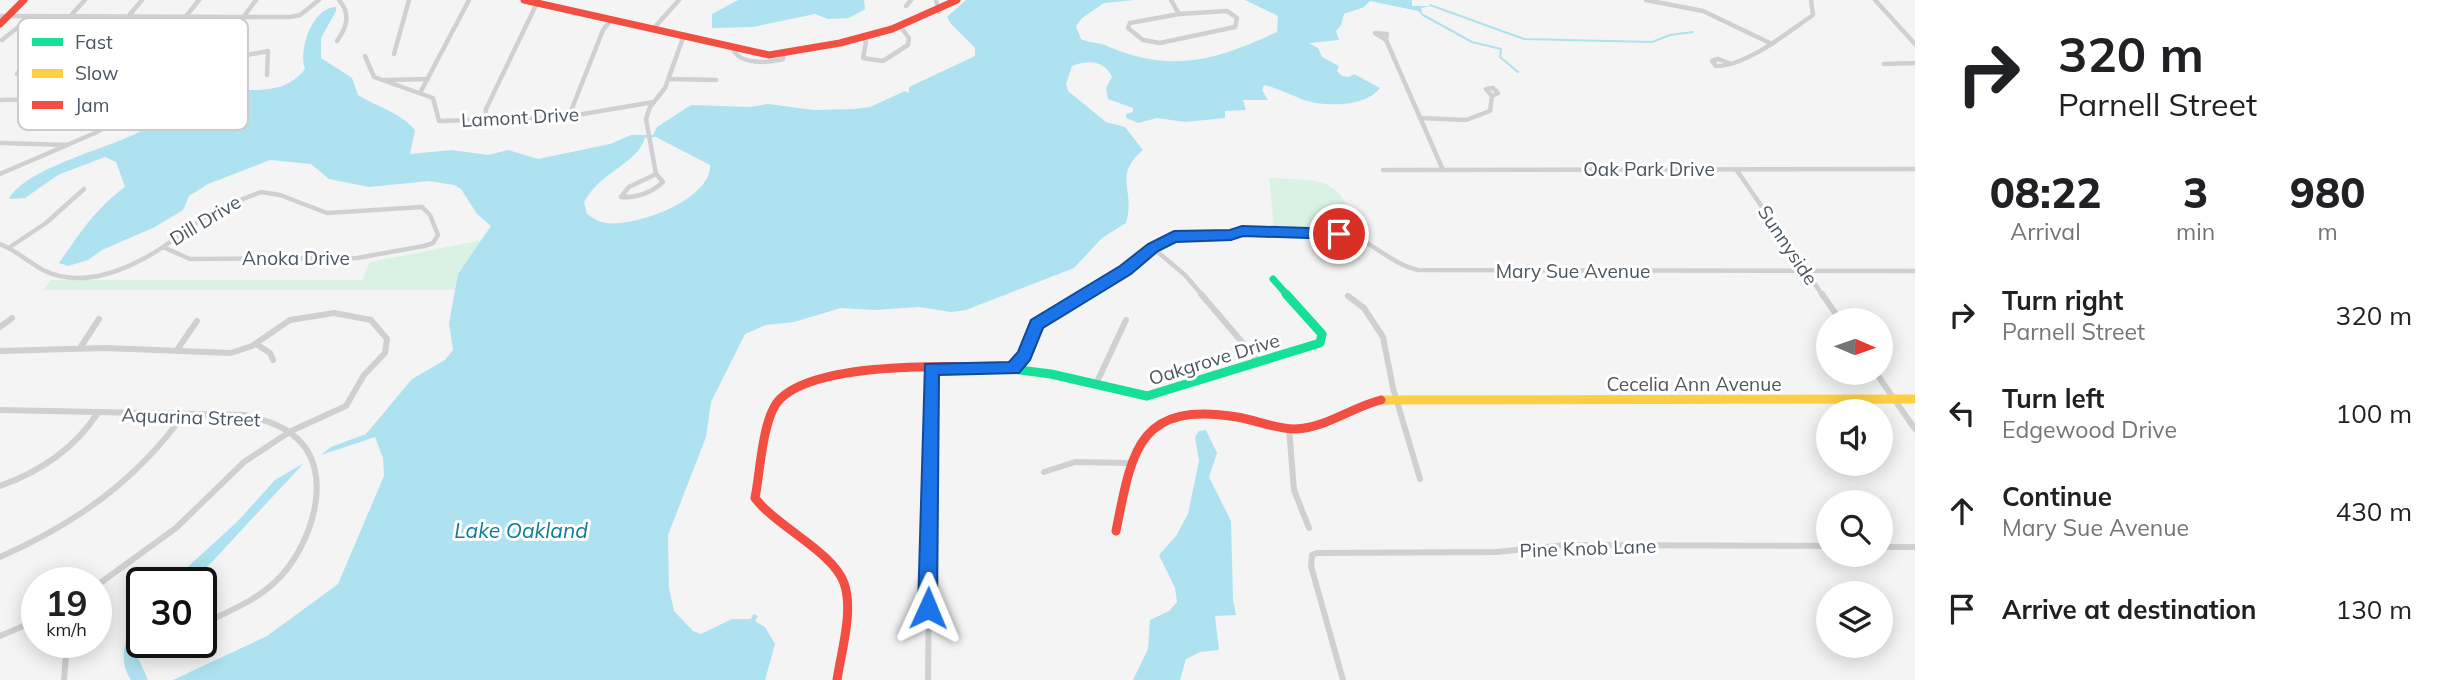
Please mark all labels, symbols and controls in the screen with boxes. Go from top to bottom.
legend [18,18,248,130]
text: 320 m [2058,23,2204,84]
icon: right [1943,28,2034,119]
text: Fast [75,30,113,54]
text: Slow [75,61,119,85]
text: Parnell Street [2058,84,2257,124]
text: Jam [75,93,109,117]
street label: Lamont Drive [460,102,580,132]
street label: Oak Park Drive [1583,157,1715,181]
text: 08:22 [1990,166,2101,219]
text: 3 [2183,166,2208,219]
text: 980 [2290,166,2365,219]
street label: Dill Drive [165,189,245,251]
street label: Sunnyside [1753,201,1823,289]
pin [1309,204,1369,264]
icon: arrive [1320,215,1358,253]
text: Arrival [2010,217,2081,246]
text: min [2176,217,2215,246]
text: m [2317,217,2338,246]
street label: Anoka Drive [242,246,350,270]
street label: Mary Sue Avenue [1496,259,1650,283]
text: Turn right [2002,284,2123,317]
icon: right [1943,296,1981,334]
text: 320 m [2336,299,2412,332]
north arrow [1816,308,1894,385]
map controls [1816,308,1893,658]
text: Parnell Street [2002,317,2145,346]
street label: Oakgrove Drive [1146,328,1282,390]
street label: Cecelia Ann Avenue [1607,372,1782,396]
text: Turn left [2002,382,2104,415]
icon: left [1943,394,1981,432]
text: 100 m [2336,397,2412,430]
button: sound [1816,399,1893,476]
street label: Aquarina Street [121,403,261,431]
text: Edgewood Drive [2002,415,2177,444]
text: Continue [2002,480,2112,513]
button: search [1816,490,1893,567]
icon: ahead [1943,492,1981,530]
text: 430 m [2336,495,2412,528]
text: Mary Sue Avenue [2002,513,2189,542]
water label: Lake Oakland [454,517,588,543]
street label: Pine Knob Lane [1519,534,1657,562]
speed limit sign: 30 [126,567,217,658]
position arrow [891,571,965,645]
text: 19 [45,581,88,625]
button: layers [1816,581,1893,658]
icon: arrive [1943,590,1981,628]
text: Arrive at destination [2002,593,2257,626]
text: 130 m [2336,593,2412,626]
text: km/h [46,618,87,641]

